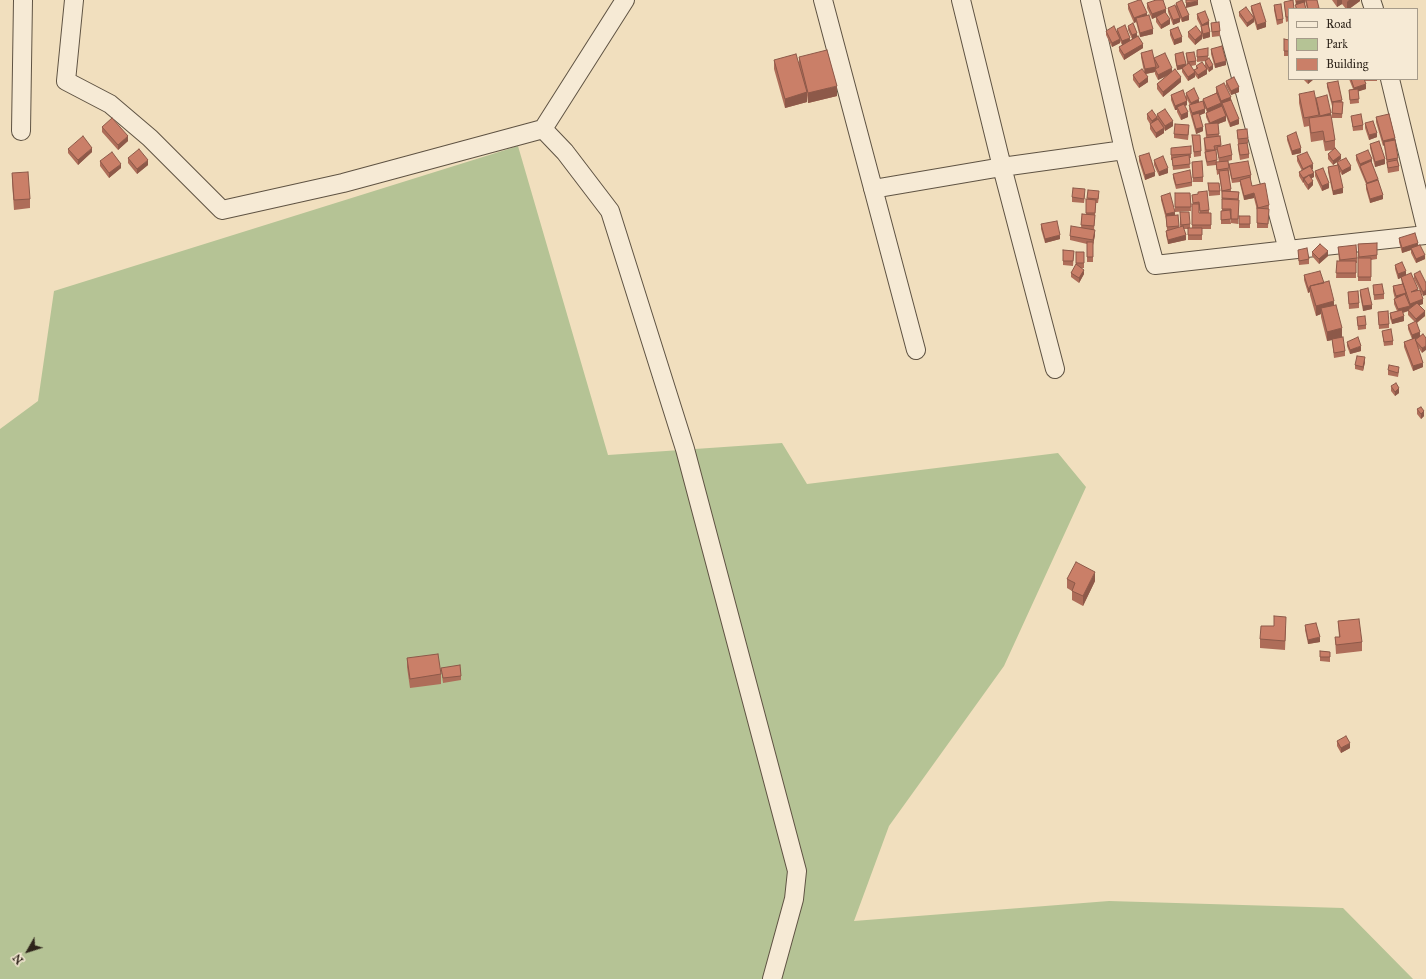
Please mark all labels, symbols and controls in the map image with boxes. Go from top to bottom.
legend [1288,8,1418,80]
text: Road [1326,17,1352,31]
text: Park [1326,37,1348,51]
text: Building [1326,57,1368,71]
north arrow [8,931,48,971]
text: N [10,951,26,967]

